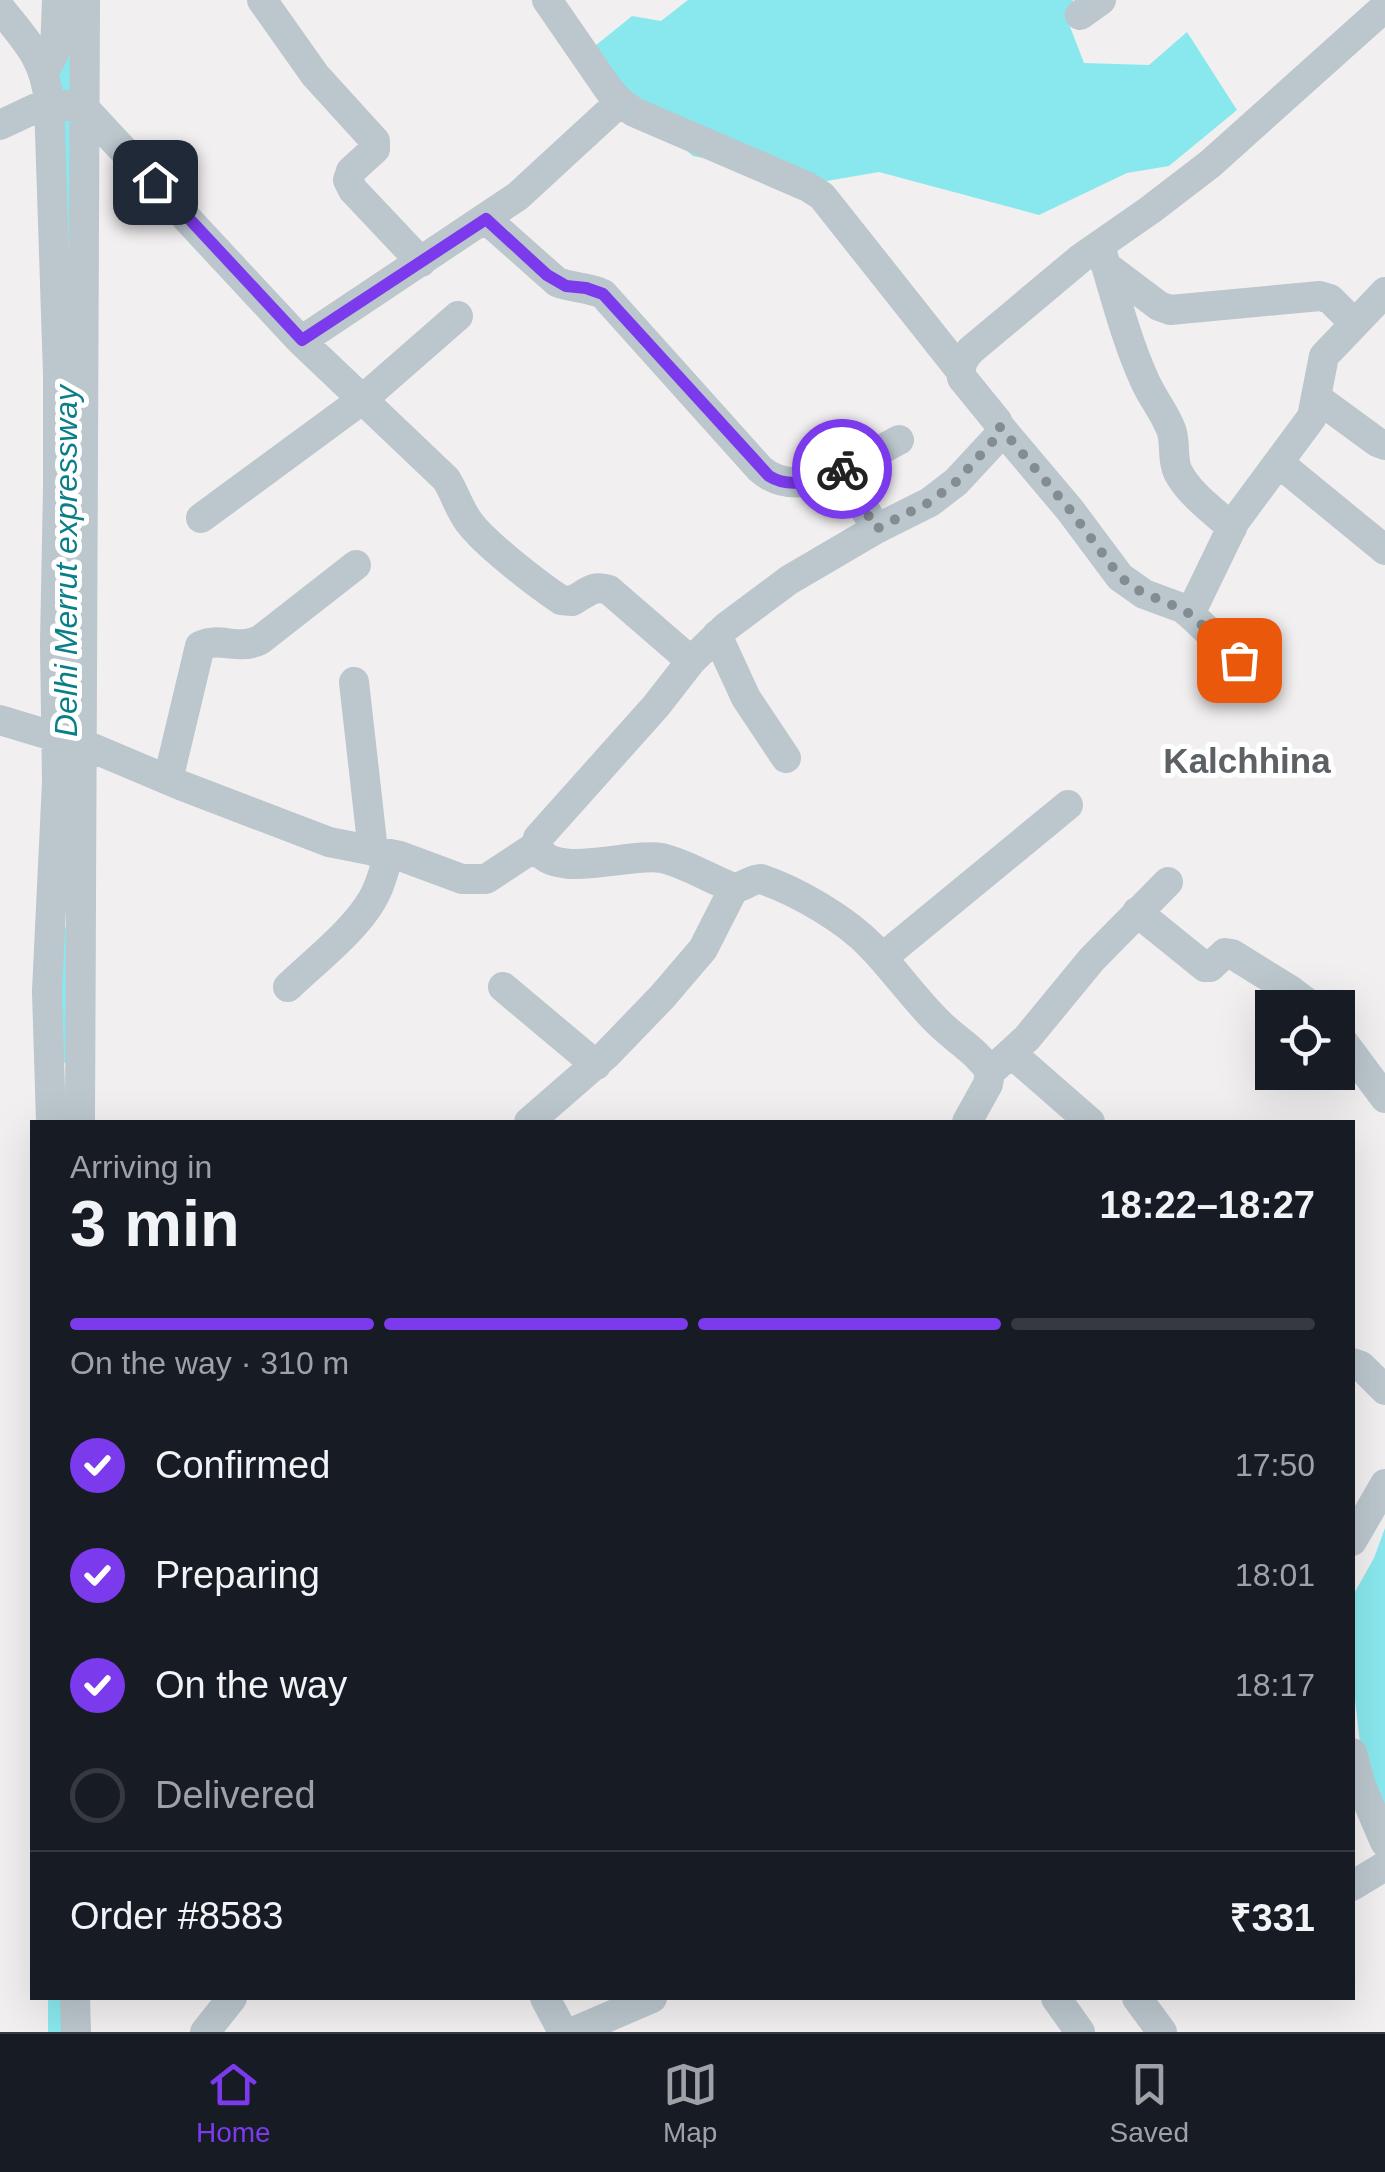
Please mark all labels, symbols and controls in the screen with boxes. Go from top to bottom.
pin [113,140,198,225]
icon: home [128,155,183,210]
water label: Delhi Merrut expressway [48,383,84,737]
courier [792,419,892,519]
icon: bike [815,442,870,497]
pin [1197,618,1282,703]
icon: bag [1212,633,1267,688]
district label: Kalchhina [1163,741,1331,780]
map controls [1255,990,1355,1090]
button: locate [1255,990,1355,1090]
text: Arriving in [70,1149,212,1185]
text: 18:22–18:27 [1099,1184,1315,1226]
text: 3 min [70,1187,240,1260]
text: On the way · 310 m [70,1345,349,1381]
icon: check [70,1438,125,1493]
text: Confirmed [155,1444,330,1486]
text: 17:50 [1235,1447,1315,1483]
icon: check [70,1548,125,1603]
text: Preparing [155,1554,320,1596]
text: 18:01 [1235,1557,1315,1593]
icon: check [70,1658,125,1713]
text: On the way [155,1664,347,1706]
text: 18:17 [1235,1667,1315,1703]
text: Delivered [155,1774,316,1816]
text: Order #8583 [70,1895,283,1937]
text: ₹331 [1230,1897,1315,1939]
tab: Home [196,2057,271,2149]
tab: Map [663,2057,718,2149]
tab: Saved [1110,2057,1189,2149]

